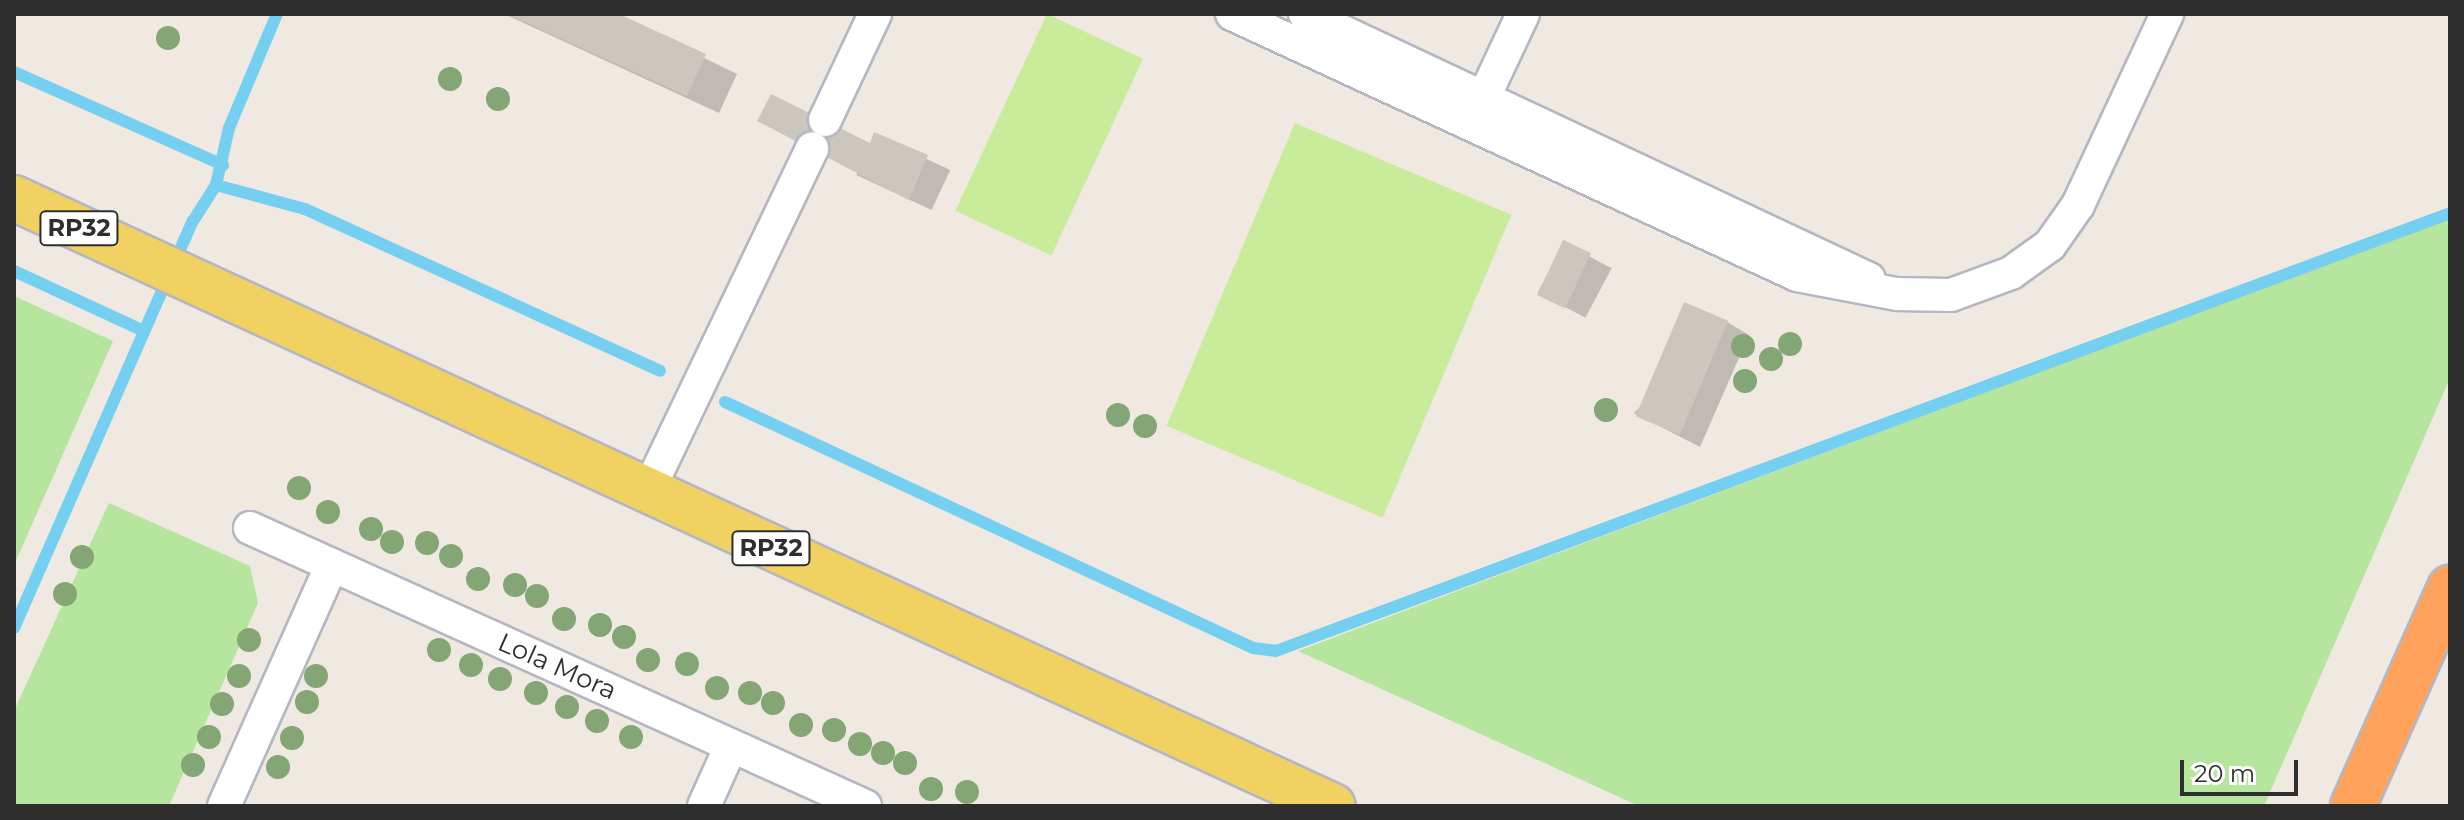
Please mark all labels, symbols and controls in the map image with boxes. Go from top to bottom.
road number: RP32 [39,208,119,248]
road number: RP32 [731,528,811,568]
street label: Lola Mora [493,627,621,707]
scale bar [2184,744,2302,794]
text: 20 m [2194,759,2255,788]

